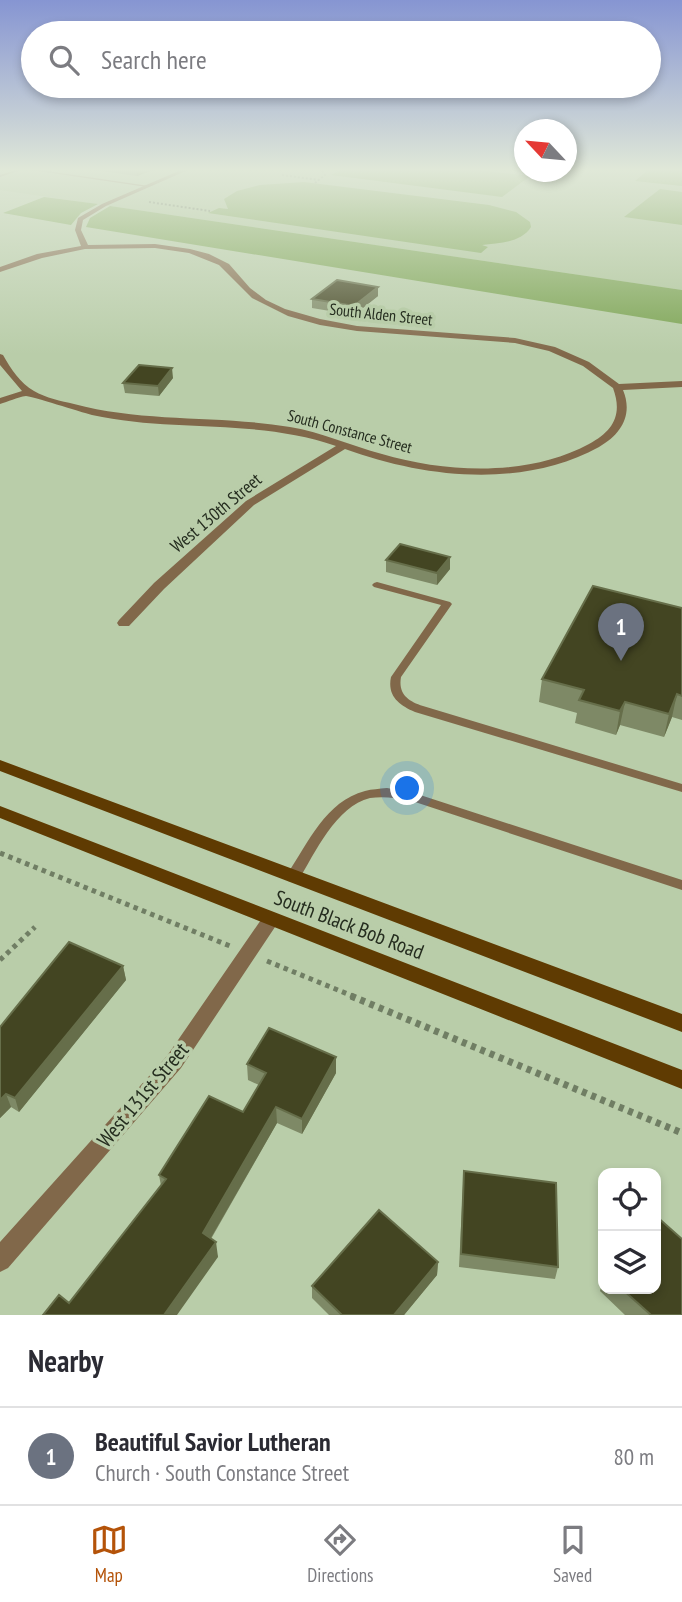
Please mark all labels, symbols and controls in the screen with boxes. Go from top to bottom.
search box [21,21,661,98]
icon: search [45,41,83,79]
text: Search here [101,43,207,76]
north arrow [514,119,577,182]
street label: South Alden Street [328,299,434,329]
street label: South Constance Street [286,405,415,457]
street label: West 130th Street [165,468,266,557]
pin: 1 [598,603,644,661]
your location [390,771,424,805]
street label: South Black Bob Road [271,884,428,965]
street label: West 131st Street [91,1037,194,1153]
map controls [598,1168,661,1294]
button: locate [598,1168,661,1231]
button: layers [598,1231,661,1294]
text: Nearby [28,1341,103,1380]
text: Beautiful Savior Lutheran [95,1425,331,1458]
text: 1 [46,1442,57,1471]
text: 80 m [613,1442,654,1471]
text: Church · South Constance Street [95,1458,349,1487]
tab: Map [90,1521,128,1587]
tab: Directions [307,1521,373,1587]
tab: Saved [553,1521,592,1587]

